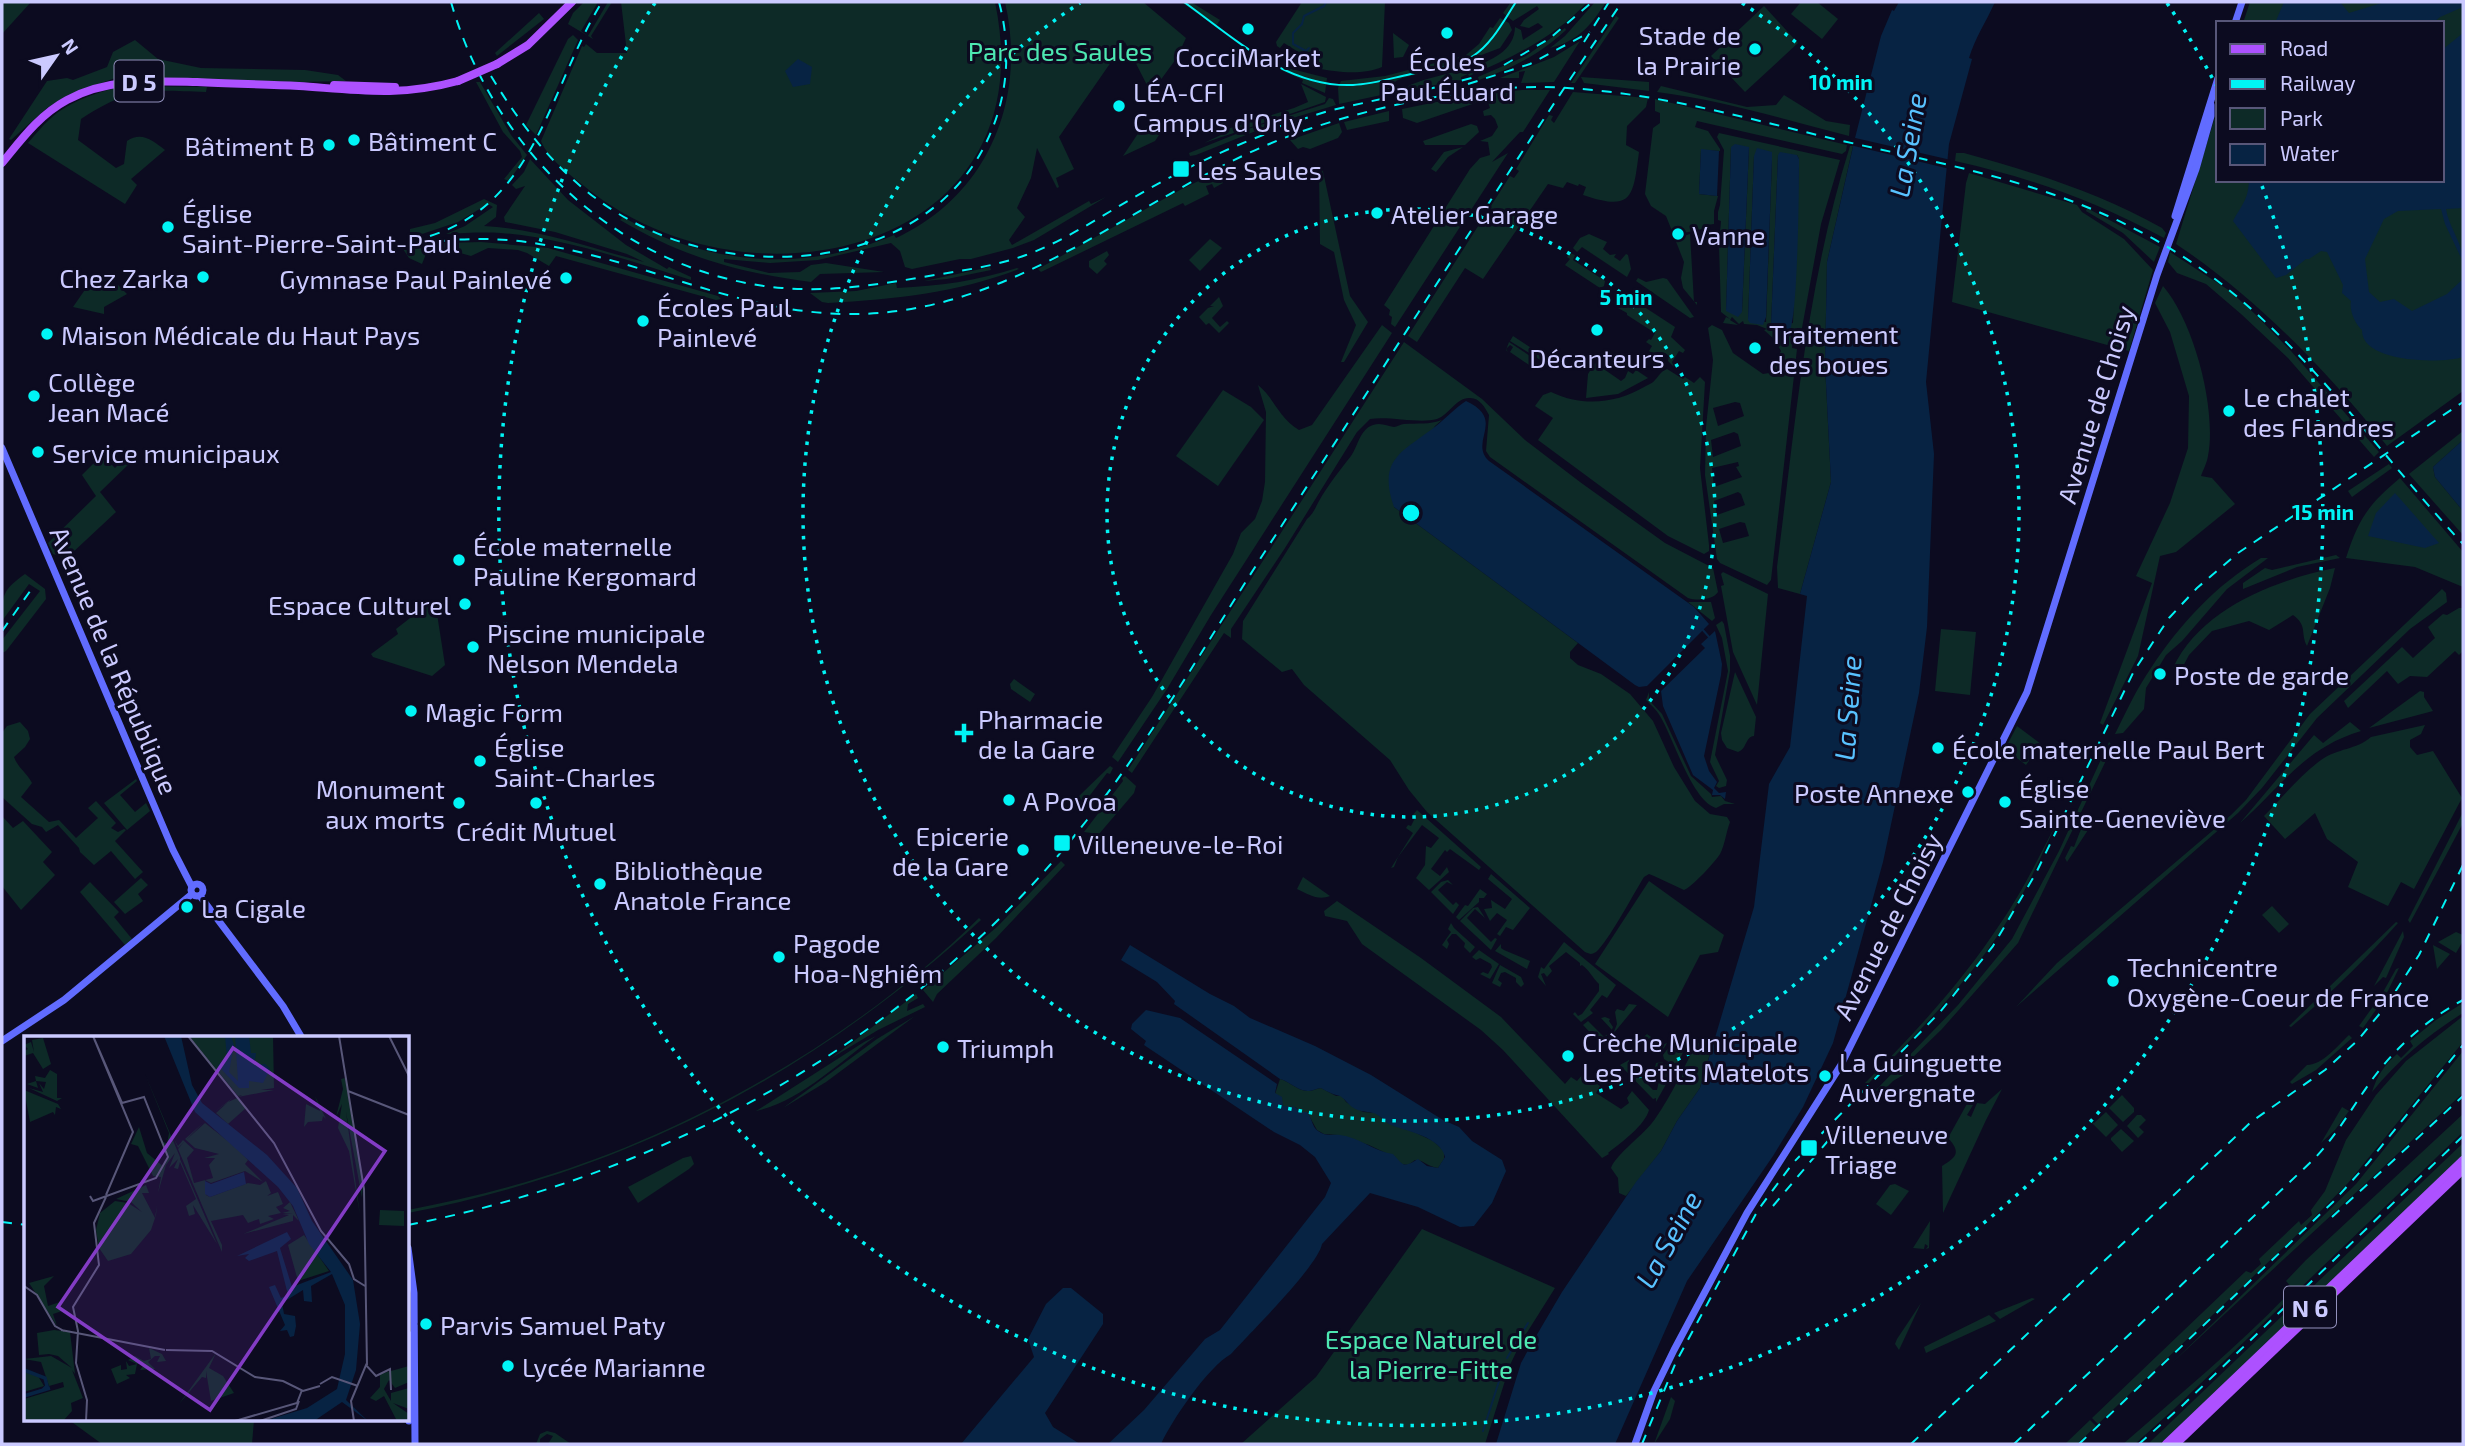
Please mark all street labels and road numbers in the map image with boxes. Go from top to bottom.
road number: D 5 [114,60,164,102]
street label: Avenue de Choisy [2050,301,2140,507]
street label: Avenue de la République [45,521,185,799]
street label: Avenue de Choisy [1827,827,1948,1025]
road number: N 6 [2284,1287,2336,1328]

